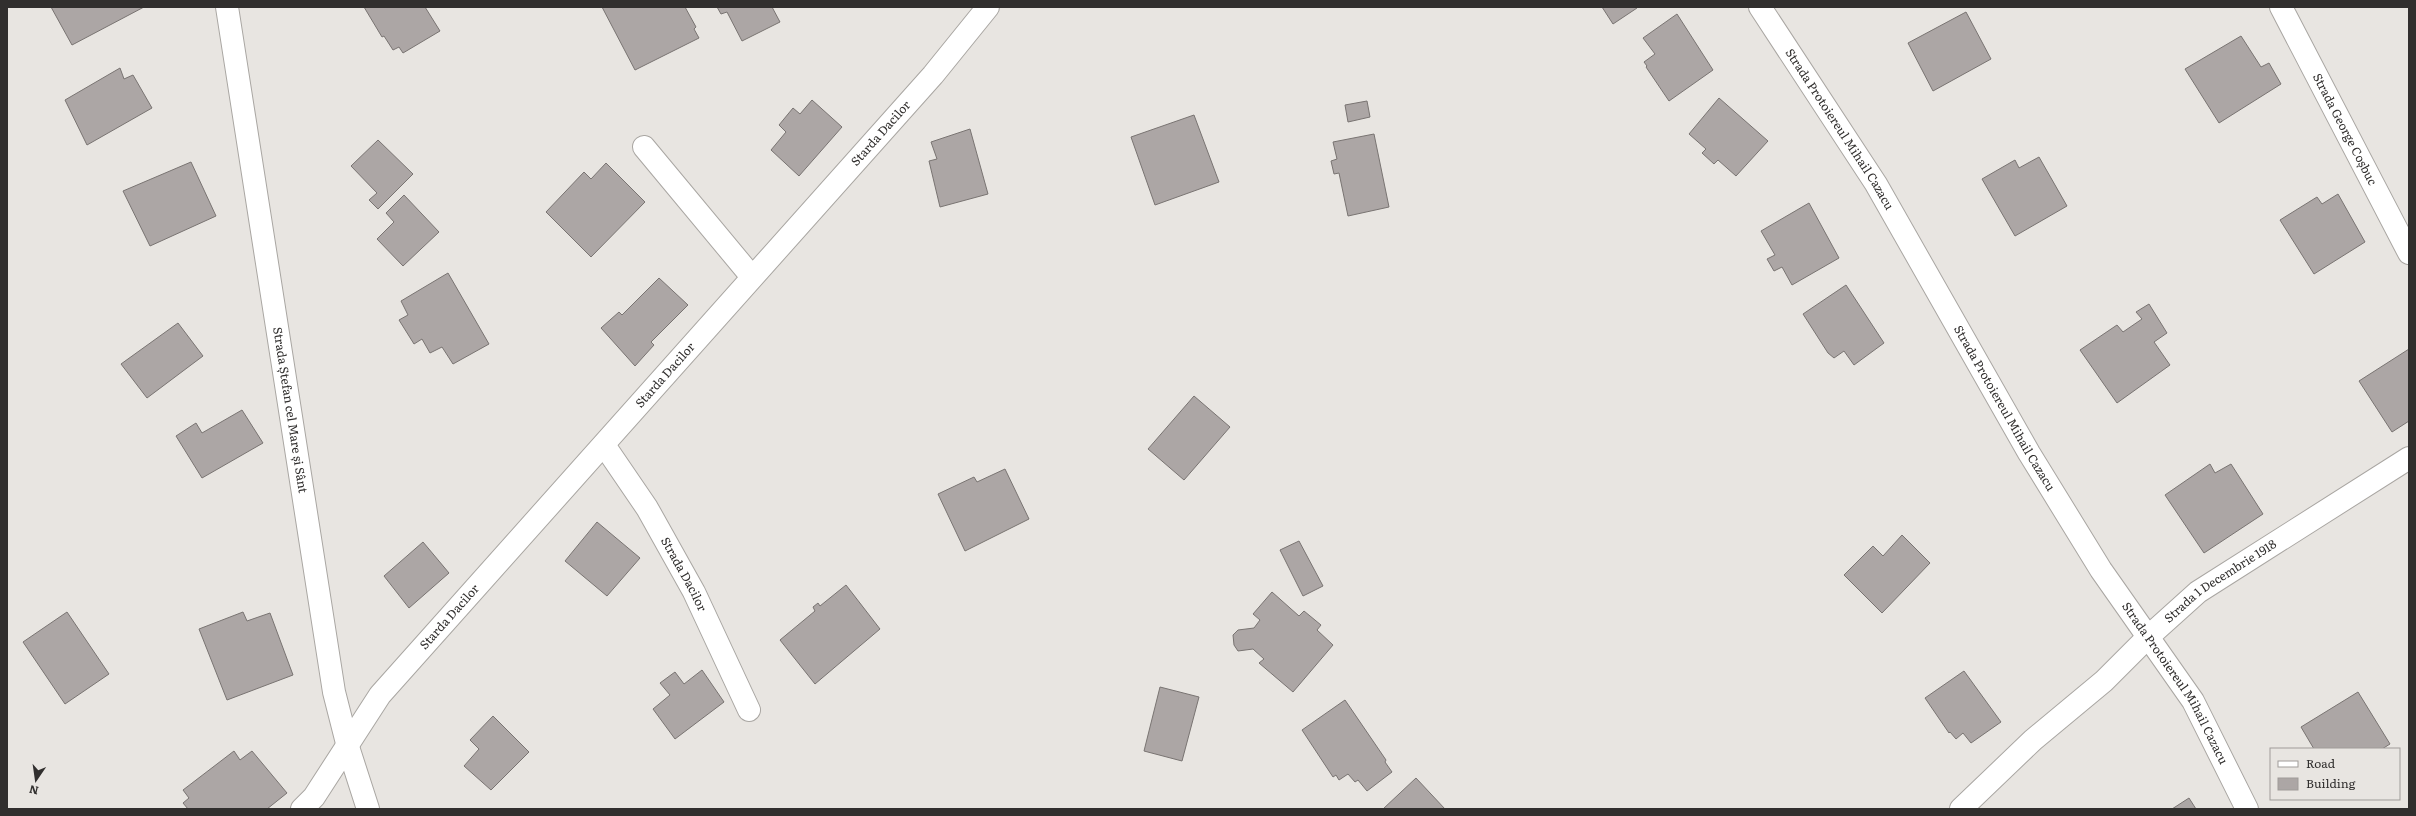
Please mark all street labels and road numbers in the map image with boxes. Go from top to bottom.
street label: Strada Protoiereul Mihail Cazacu [1782,45,1899,213]
street label: Strada George Coșbuc [2309,70,2382,188]
street label: Starda Dacilor [846,96,914,169]
street label: Strada Protoiereul Mihail Cazacu [1950,322,2060,494]
street label: Strada Ștefan cel Mare și Sânt [269,326,313,494]
street label: Starda Dacilor [630,338,699,411]
street label: Strada Dacilor [657,533,712,614]
street label: Strada 1 Decembrie 1918 [2160,534,2280,626]
street label: Starda Dacilor [415,579,483,653]
street label: Strada Protoiereul Mihail Cazacu [2118,598,2233,767]

